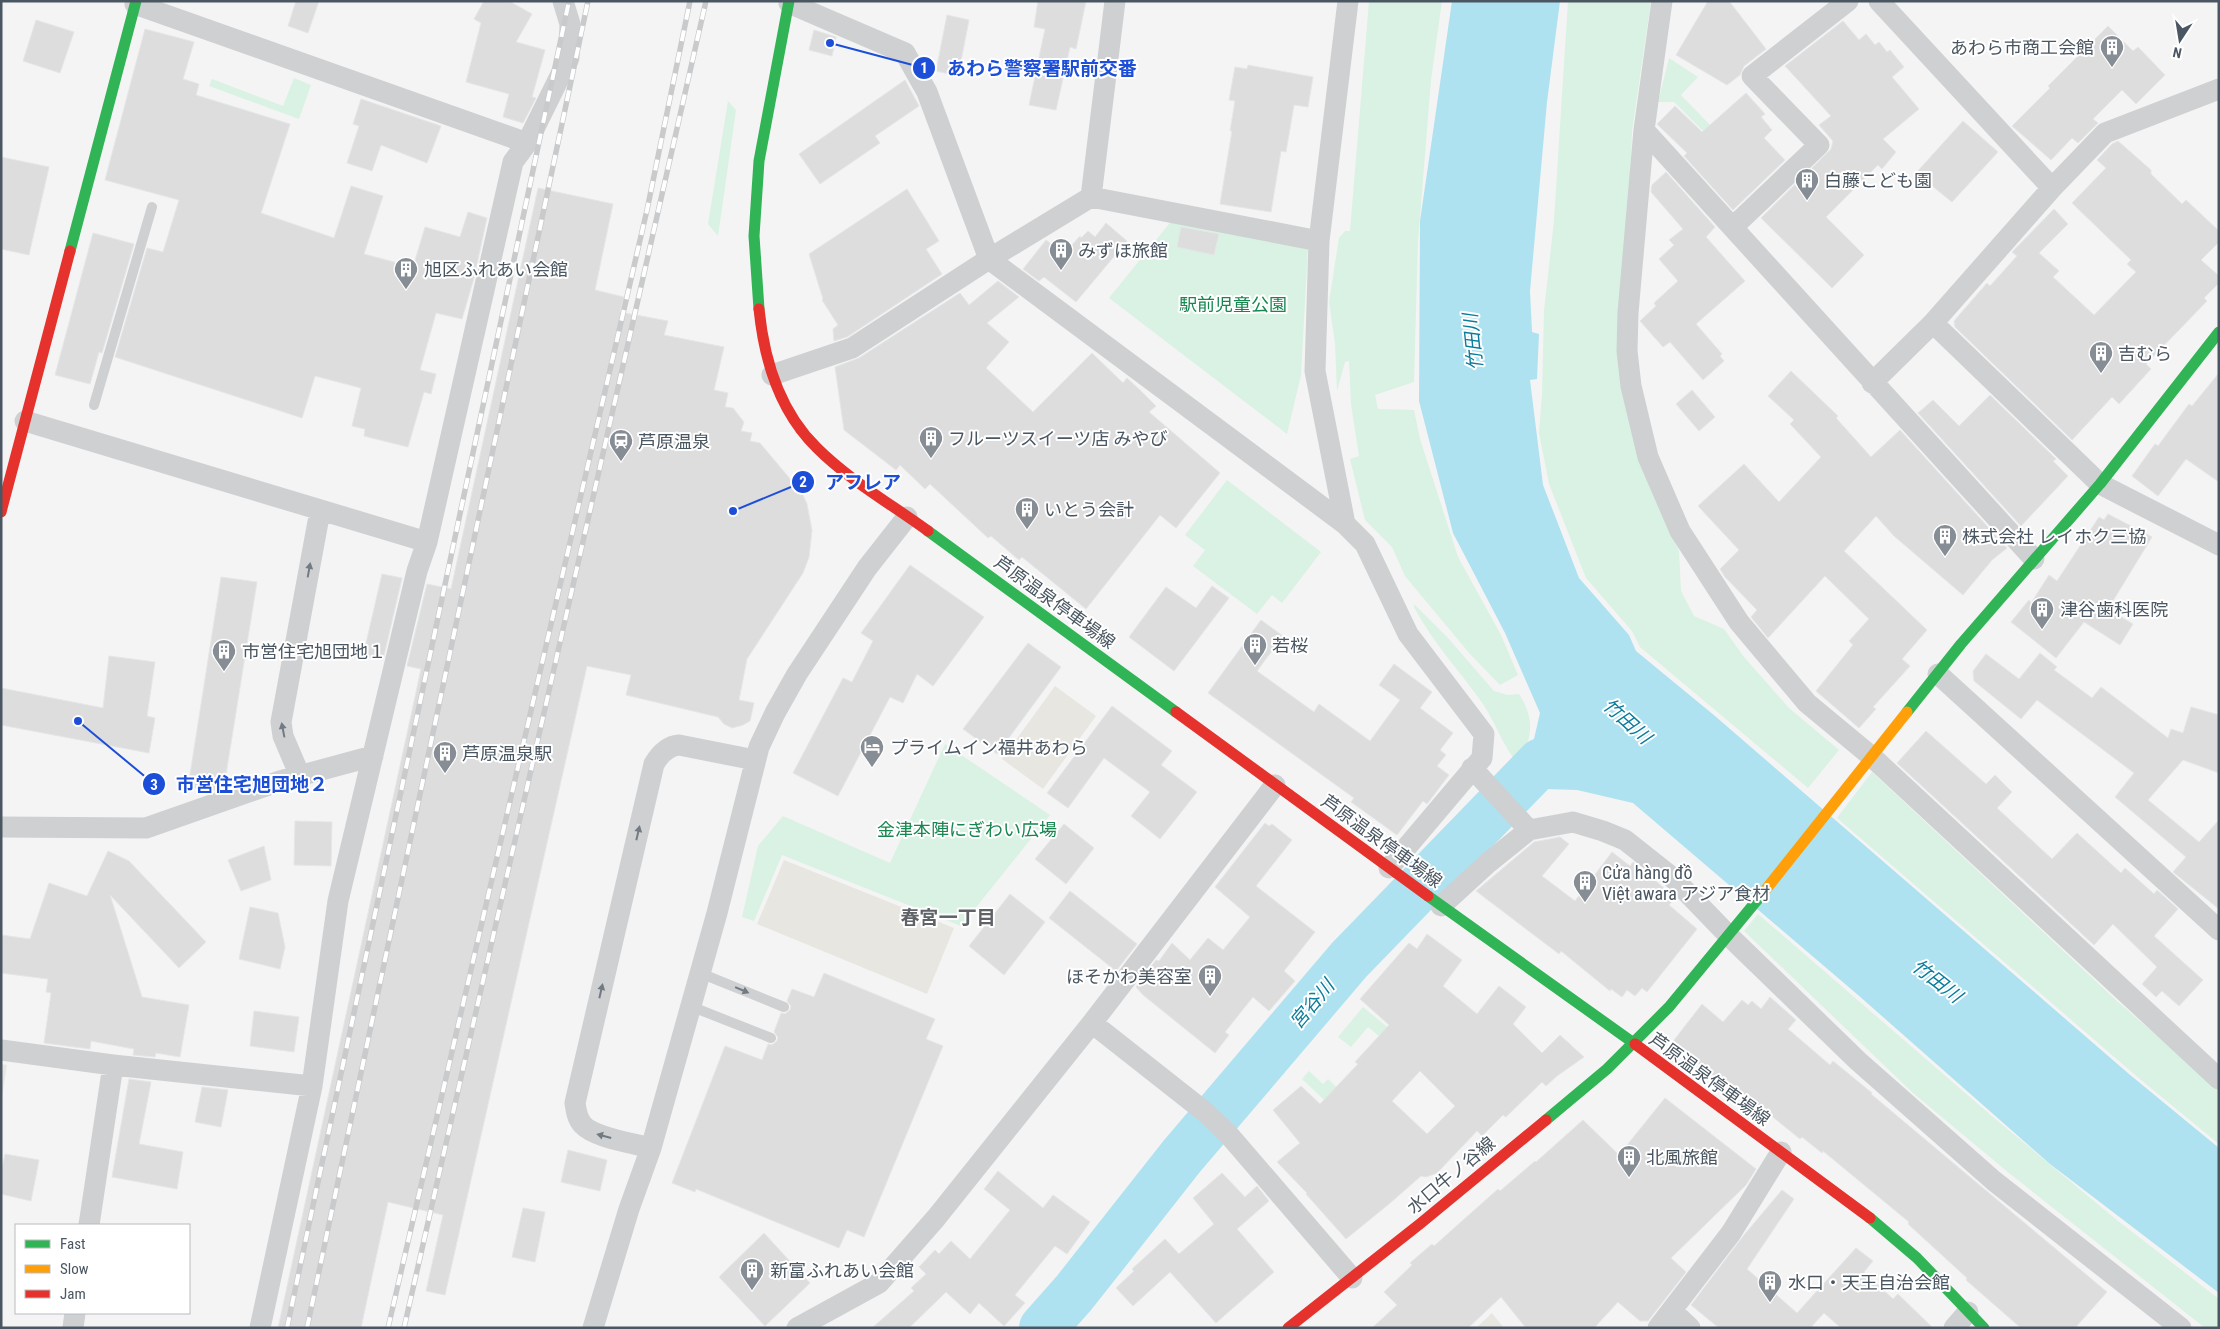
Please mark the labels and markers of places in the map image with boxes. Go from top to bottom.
building icon: あわら市商工会館 [2099,34,2125,68]
place label: あわら市商工会館 [1950,37,2094,58]
callout: あわら警察署駅前交番 [912,51,1147,85]
building icon: 白藤こども園 [1794,167,1820,201]
place label: 白藤こども園 [1824,170,1932,191]
building icon: みずほ旅館 [1048,237,1074,271]
place label: みずほ旅館 [1078,240,1168,261]
building icon: 旭区ふれあい会館 [393,256,419,290]
place label: 旭区ふれあい会館 [424,259,568,280]
building icon: 吉むら [2088,340,2114,374]
place label: 吉むら [2118,343,2172,364]
building icon: フルーツスイーツ店 みやび [918,425,944,459]
station icon: 芦原温泉 [608,428,634,462]
place label: フルーツスイーツ店 みやび [948,428,1167,449]
place label: 芦原温泉 [638,431,710,452]
callout: アフレア [790,465,911,499]
building icon: いとう会計 [1014,496,1040,530]
place label: いとう会計 [1044,499,1134,520]
building icon: 株式会社 レイホク三協 [1932,523,1958,557]
place label: 株式会社 レイホク三協 [1962,526,2146,547]
building icon: 津谷歯科医院 [2029,596,2055,630]
place label: 津谷歯科医院 [2060,599,2168,620]
building icon: 若桜 [1242,632,1268,666]
place label: 若桜 [1272,635,1308,656]
building icon: 市営住宅旭団地１ [211,638,237,672]
place label: 市営住宅旭団地１ [242,641,386,662]
hotel icon: プライムイン福井あわら [859,734,885,768]
place label: プライムイン福井あわら [890,737,1088,758]
building icon: 芦原温泉駅 [432,740,458,774]
place label: 芦原温泉駅 [462,743,552,764]
callout: 市営住宅旭団地２ [141,767,338,801]
place label: Cửa hàng đồ Việt awara アジア食材 [1602,862,1770,904]
building icon: Cửa hàng đồ Việt awara アジア食材 [1572,869,1598,903]
building icon: ほそかわ美容室 [1197,963,1223,997]
place label: ほそかわ美容室 [1066,966,1192,987]
building icon: 北風旅館 [1616,1144,1642,1178]
place label: 北風旅館 [1646,1147,1718,1168]
building icon: 新富ふれあい会館 [739,1257,765,1291]
place label: 新富ふれあい会館 [770,1260,914,1281]
building icon: 水口・天王自治会館 [1757,1269,1783,1303]
place label: 水口・天王自治会館 [1788,1272,1950,1293]

